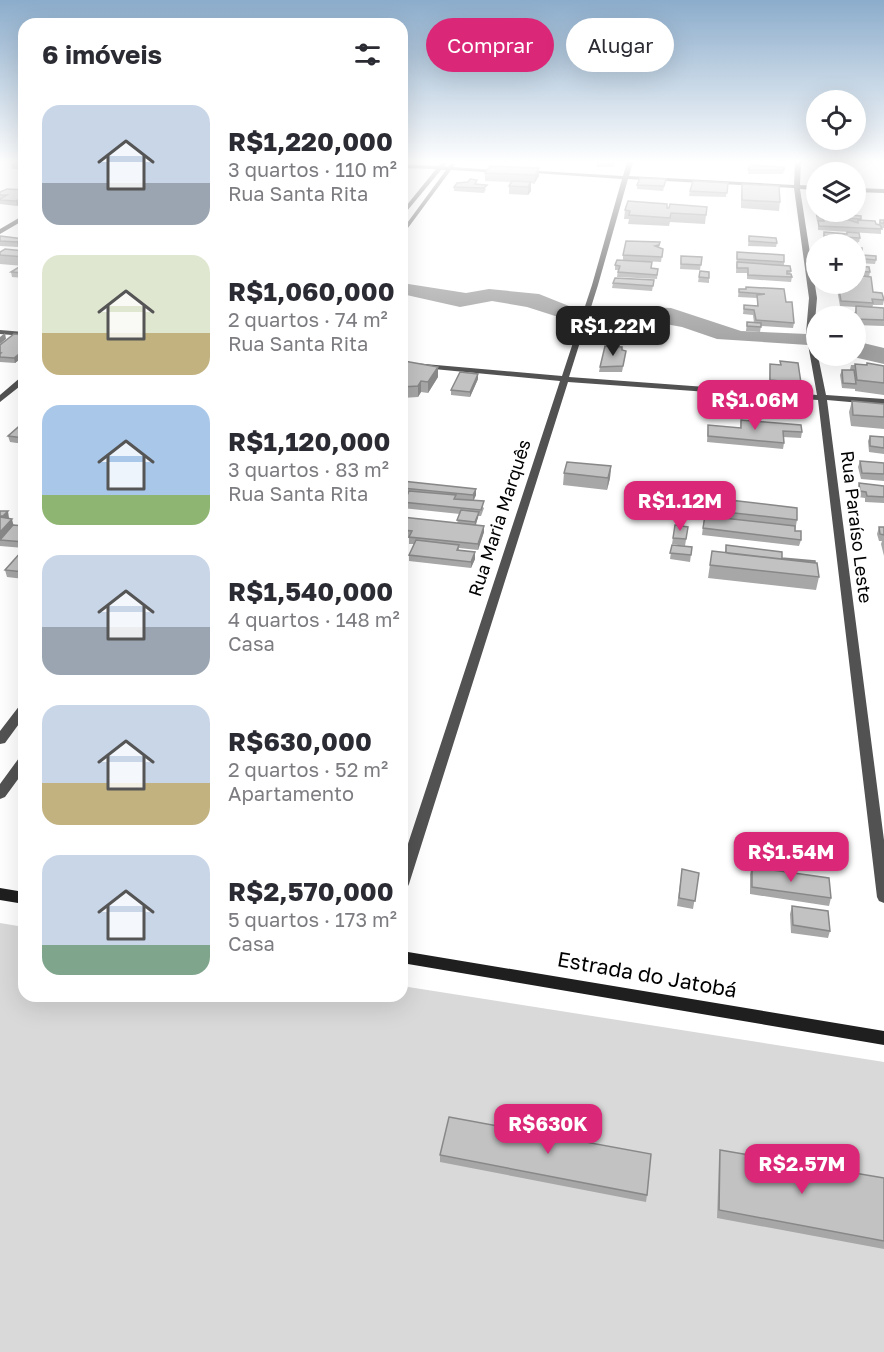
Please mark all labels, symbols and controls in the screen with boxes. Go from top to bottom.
chip: Comprar [426,18,554,72]
chip: Alugar [566,18,674,72]
icon: filters [351,38,384,71]
text: 6 imóveis [42,39,162,70]
map controls [806,90,866,366]
button: locate [806,90,866,150]
text: R$1,220,000 [228,126,393,157]
icon: home [90,129,162,201]
text: 3 quartos · 110 m² [228,157,397,181]
button: layers [806,162,866,222]
text: Rua Santa Rita [228,181,368,205]
button: + [806,234,866,294]
text: R$1,060,000 [228,276,395,307]
icon: home [90,279,162,351]
pin: R$1.22M [558,306,668,357]
button: − [806,306,866,366]
text: 2 quartos · 74 m² [228,307,388,331]
text: R$1.22M [570,313,656,337]
text: Rua Santa Rita [228,331,368,355]
pin: R$1.06M [700,380,810,431]
text: R$1.06M [711,387,799,411]
text: R$1,120,000 [228,426,390,457]
icon: home [90,429,162,501]
street label: Rua Maria Marquês [463,436,535,599]
street label: Rua Paraíso Leste [837,449,877,604]
text: 3 quartos · 83 m² [228,457,389,481]
text: Rua Santa Rita [228,481,368,505]
pin: R$1.12M [625,481,735,532]
text: R$1.12M [638,488,722,512]
text: R$1,540,000 [228,576,393,607]
icon: home [90,579,162,651]
text: 4 quartos · 148 m² [228,607,400,631]
text: Casa [228,631,275,655]
text: R$630,000 [228,726,372,757]
icon: home [90,729,162,801]
text: 2 quartos · 52 m² [228,757,388,781]
text: Apartamento [228,781,354,805]
pin: R$1.54M [736,832,846,883]
text: R$1.54M [748,839,834,863]
text: R$2,570,000 [228,876,394,907]
icon: home [90,879,162,951]
text: 5 quartos · 173 m² [228,907,397,931]
text: Casa [228,931,275,955]
street label: Estrada do Jatobá [555,945,739,1003]
pin: R$630K [499,1104,597,1155]
text: R$630K [508,1111,588,1135]
pin: R$2.57M [747,1144,857,1195]
text: R$2.57M [759,1151,845,1175]

